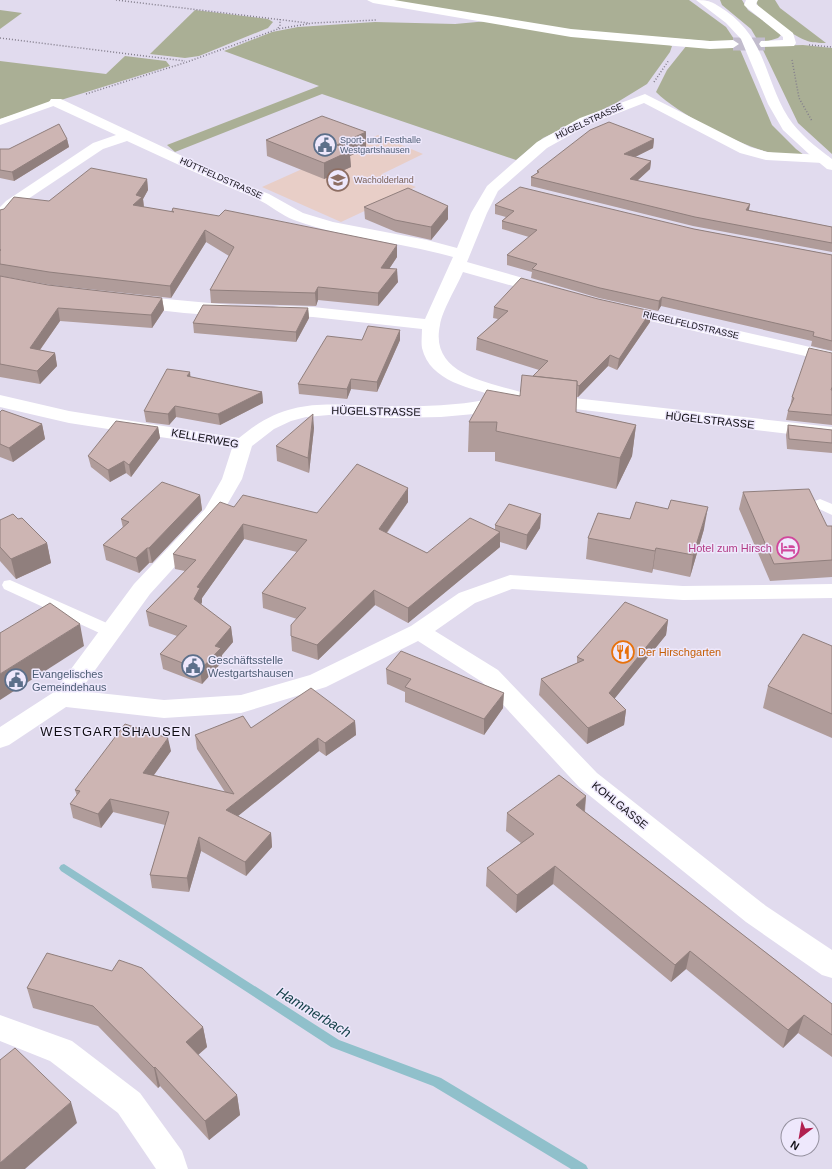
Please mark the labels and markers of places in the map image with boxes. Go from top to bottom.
public building icon: Sport- und Festhalle Westgartshausen [312,132,338,158]
place label: Sport- und Festhalle Westgartshausen [340,135,421,155]
school or university icon: Wacholderland [325,167,351,193]
place label: Wacholderland [354,175,414,185]
hotel icon: Hotel zum Hirsch [775,535,801,561]
place label: Hotel zum Hirsch [688,542,772,554]
restaurant icon: Der Hirschgarten [610,639,636,665]
place label: Der Hirschgarten [638,646,721,658]
public building icon: Geschäftsstelle Westgartshausen [180,653,206,679]
place label: Geschäftsstelle Westgartshausen [208,654,293,679]
public building icon: Evangelisches Gemeindehaus [3,667,29,693]
place label: Evangelisches Gemeindehaus [32,668,107,693]

